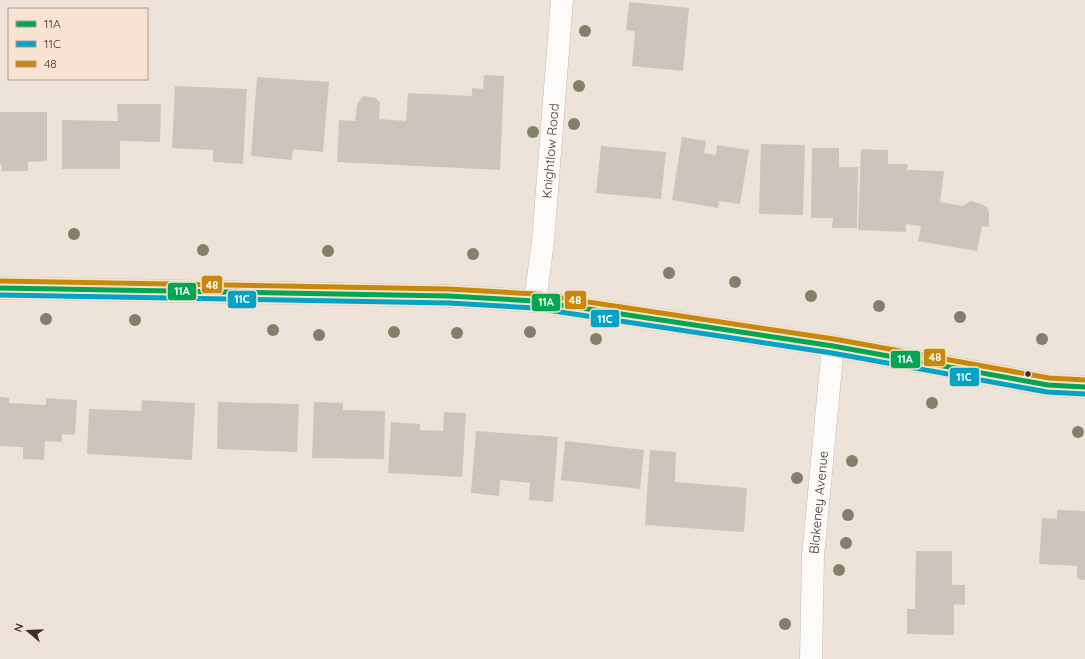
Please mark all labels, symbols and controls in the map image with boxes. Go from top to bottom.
legend [8,8,148,80]
text: 11A [44,16,61,31]
text: 11C [44,36,61,51]
text: 48 [44,56,57,71]
street label: Knightlow Road [538,103,562,199]
line badge: 48 [201,275,223,294]
text: 48 [206,278,218,292]
line badge: 11A [167,282,197,301]
text: 11A [174,284,190,298]
line badge: 11C [227,290,257,309]
line badge: 48 [564,290,587,310]
text: 11C [234,292,250,306]
line badge: 11A [531,293,561,312]
text: 48 [569,293,581,307]
text: 11A [538,295,554,309]
line badge: 11C [590,309,620,328]
text: 11C [597,312,613,326]
line badge: 48 [923,348,946,367]
line badge: 11A [890,350,921,369]
text: 48 [929,350,941,364]
text: 11A [897,352,913,366]
line badge: 11C [949,367,980,387]
unlabelled marker [1023,369,1033,379]
text: 11C [956,370,972,384]
street label: Blakeney Avenue [805,450,831,555]
north arrow [8,611,48,651]
text: N [11,622,26,634]

